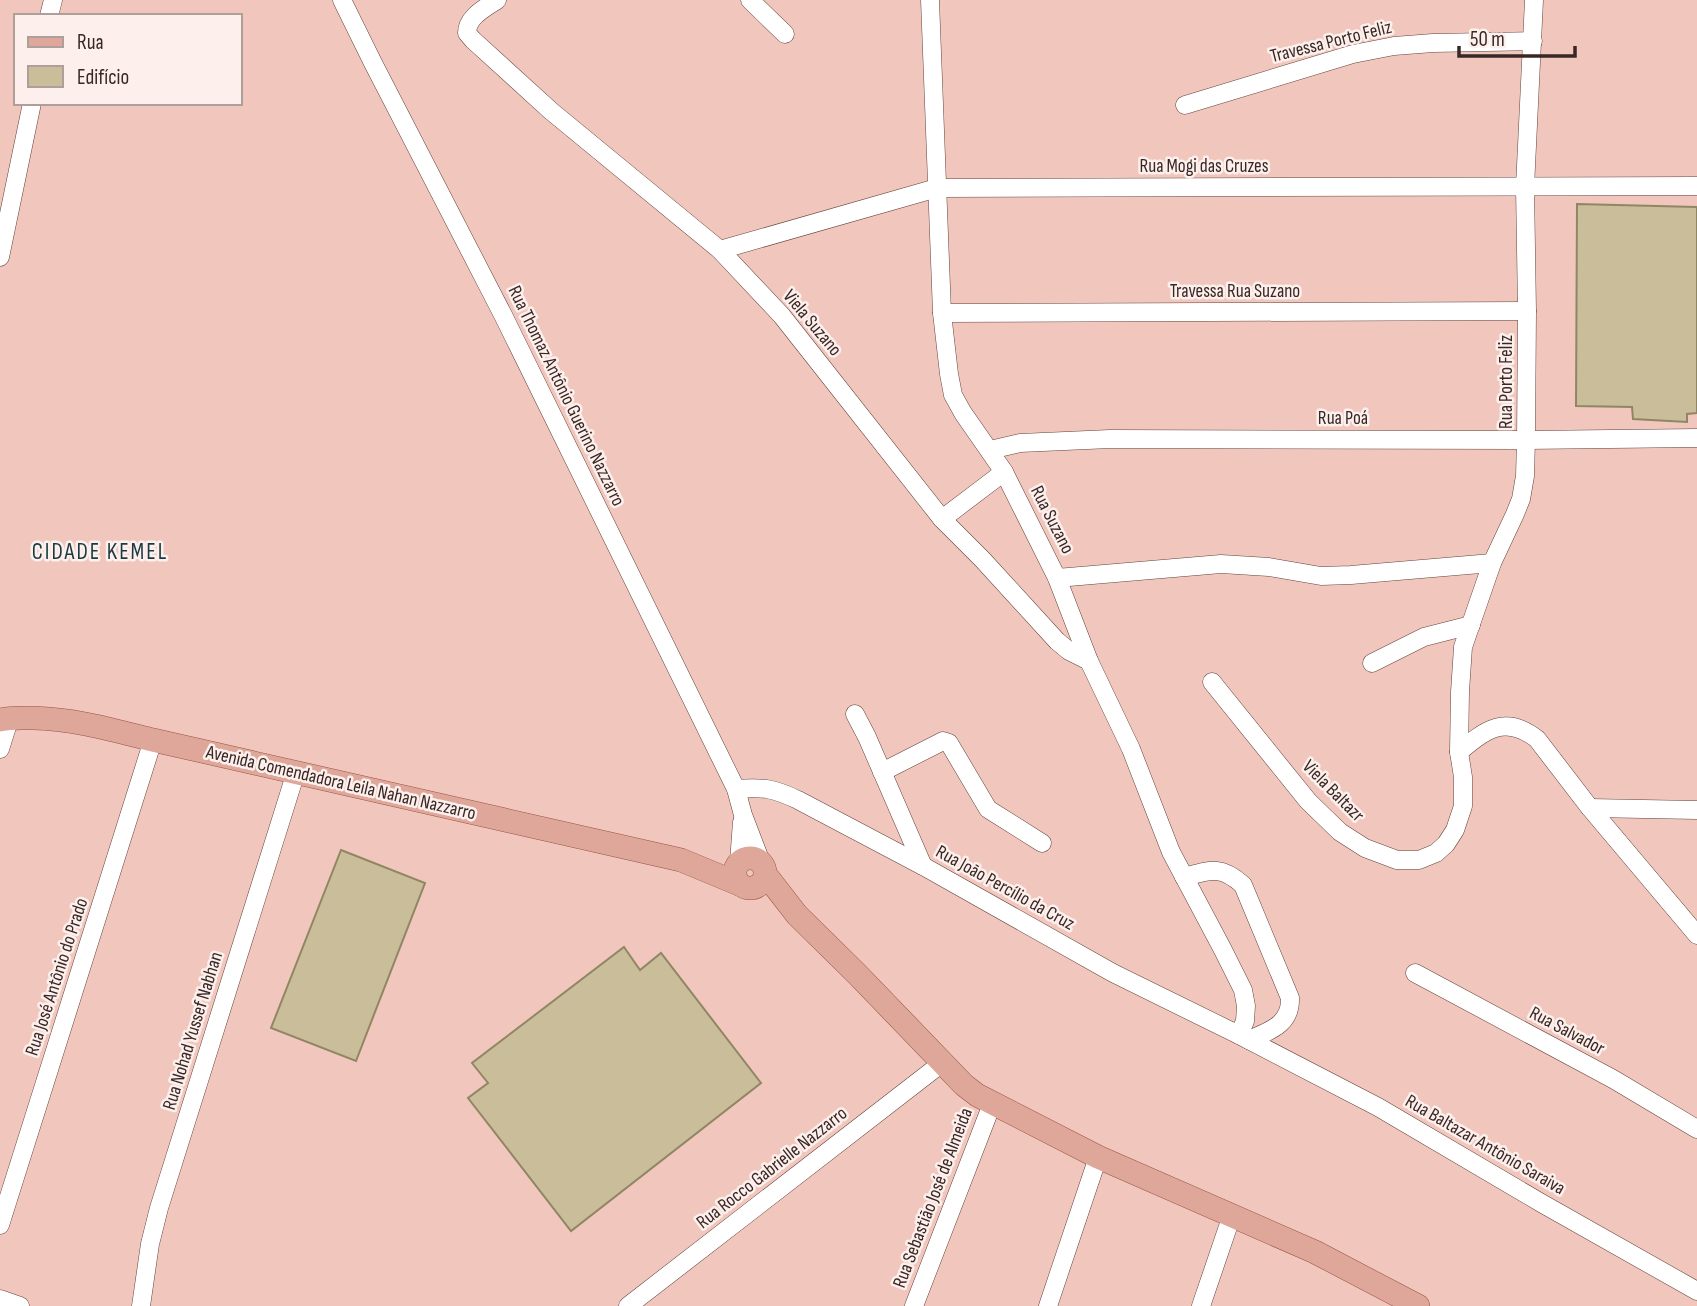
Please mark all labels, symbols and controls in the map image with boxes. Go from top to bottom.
legend [14,14,242,105]
scale bar [1459,14,1574,58]
street label: Travessa Porto Feliz [1268,16,1394,68]
text: 50 m [1470,27,1505,52]
text: Rua [77,30,104,55]
text: Edifício [77,65,129,90]
street label: Rua Mogi das Cruzes [1140,155,1269,178]
street label: Travessa Rua Suzano [1170,280,1300,303]
street label: Rua Thomaz Antônio Guerino Nazzarro [503,282,629,510]
street label: Viela Suzano [778,285,846,361]
street label: Rua Porto Feliz [1495,335,1518,429]
street label: Rua Poá [1318,407,1368,430]
street label: Rua Suzano [1025,482,1079,558]
district label: CIDADE KEMEL [32,538,168,566]
street label: Avenida Comendadora Leila Nahan Nazzarro [203,741,478,825]
street label: Viela Baltazr [1297,755,1369,827]
street label: Rua João Percílio da Cruz [932,840,1078,936]
street label: Rua José Antônio do Prado [21,895,93,1059]
street label: Rua Nohad Yussef Nabhan [158,949,228,1113]
street label: Rua Salvador [1526,1002,1609,1061]
street label: Rua Baltazar Antônio Saraiva [1401,1090,1569,1200]
street label: Rua Rocco Gabrielle Nazzarro [692,1102,852,1234]
street label: Rua Sebastião José de Almeida [888,1105,978,1291]

